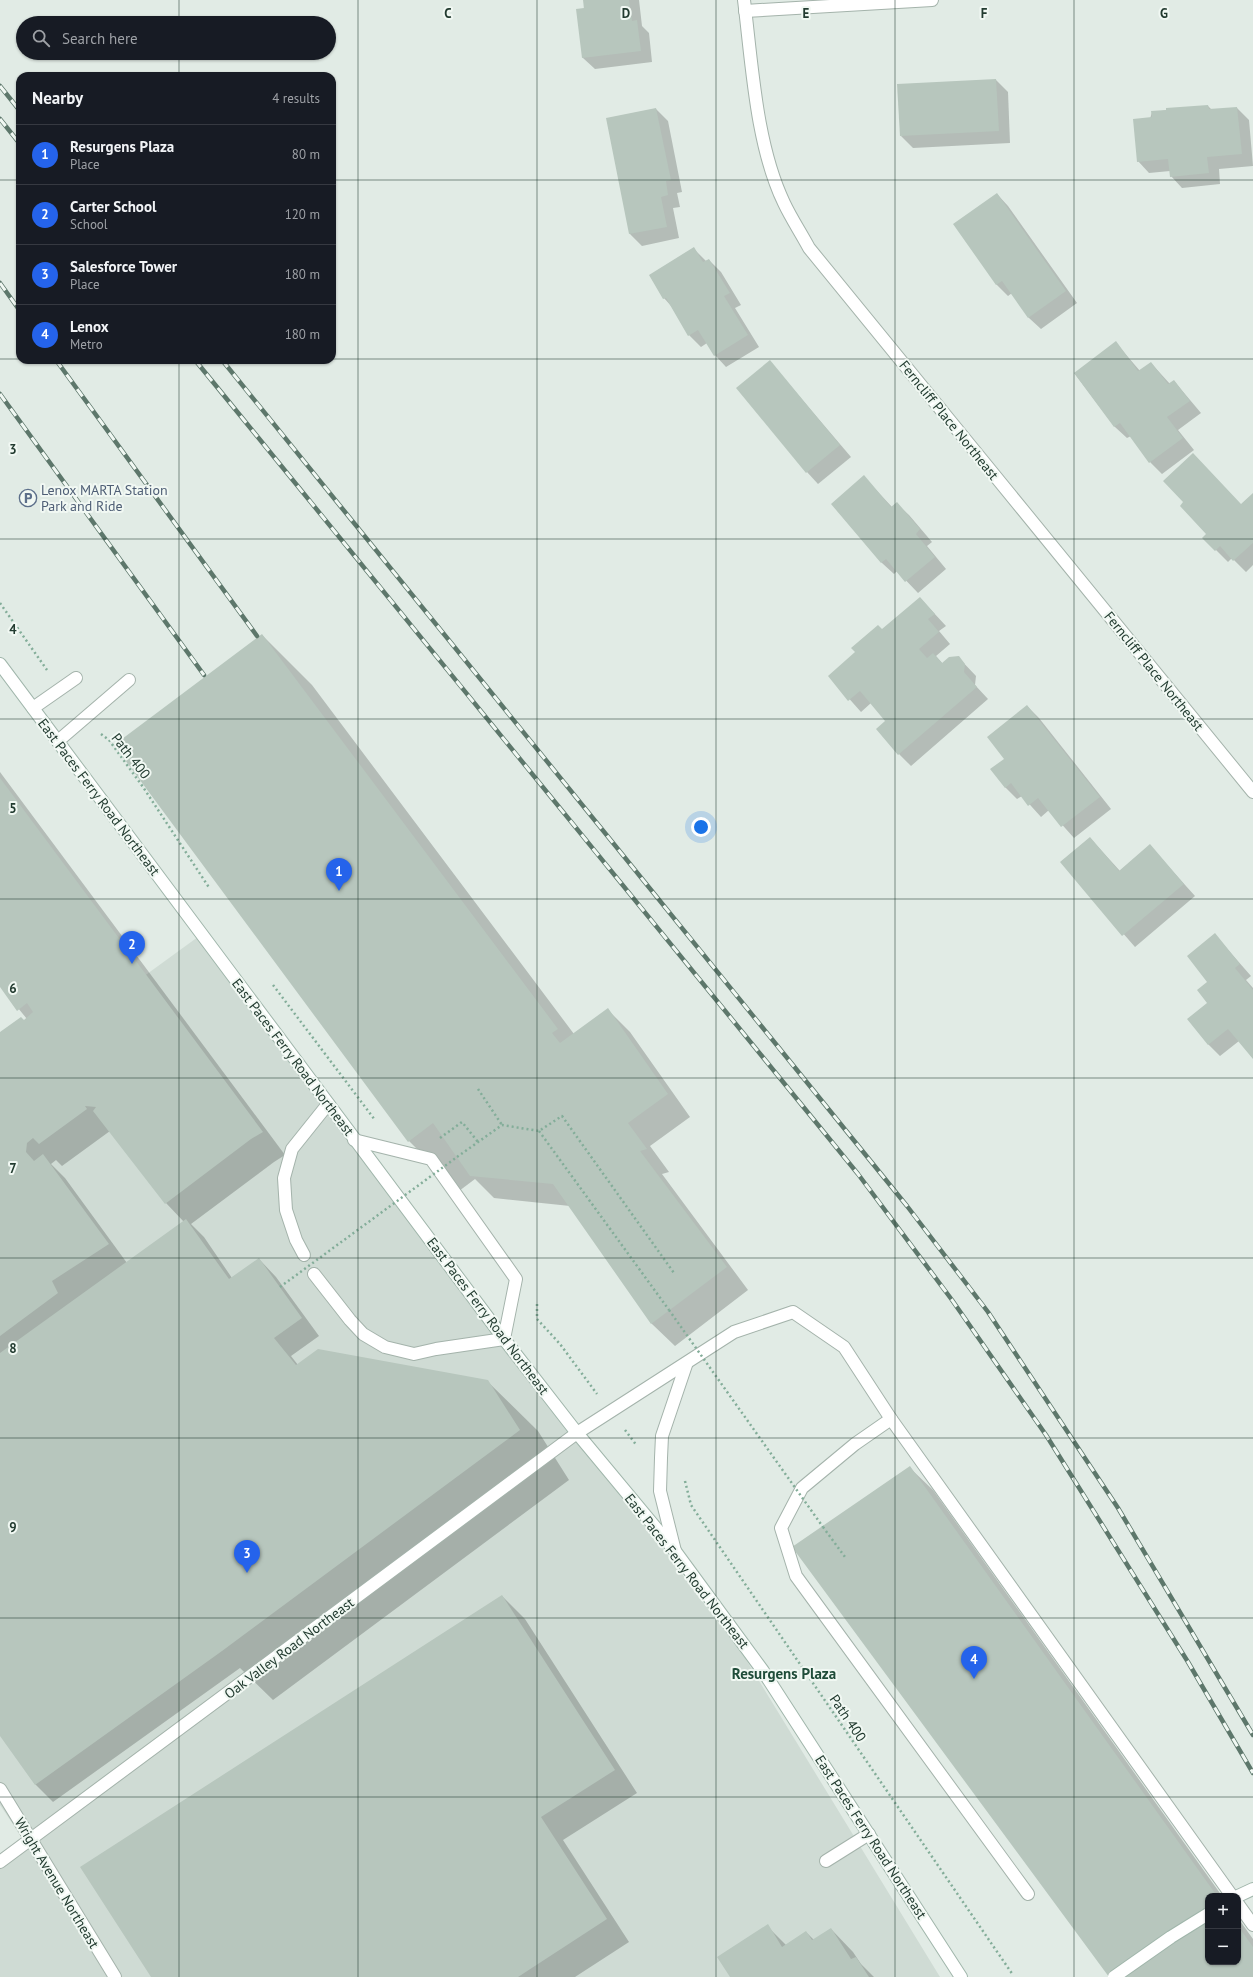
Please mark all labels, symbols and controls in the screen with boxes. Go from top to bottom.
text: C [444,5,452,22]
text: D [622,5,630,22]
text: E [803,5,810,22]
text: F [981,5,988,22]
text: G [1160,5,1168,22]
search box [16,16,336,60]
icon: search [30,27,52,49]
text: Search here [62,29,138,48]
text: Nearby [32,87,83,109]
text: 4 results [272,90,320,107]
text: Resurgens Plaza [70,137,174,156]
text: 1 [41,146,49,163]
text: 80 m [292,146,320,163]
text: Place [70,156,100,173]
text: Carter School [70,197,156,216]
text: 2 [41,206,49,223]
text: 120 m [285,206,320,223]
text: School [70,216,108,233]
text: Salesforce Tower [70,257,177,276]
text: 3 [41,266,49,283]
text: 180 m [285,266,320,283]
text: Place [70,276,100,293]
text: Lenox [70,317,109,336]
text: 4 [41,326,49,343]
text: 180 m [285,326,320,343]
text: Metro [70,336,103,353]
street label: Ferncliff Place Northeast [895,357,1003,484]
text: 3 [9,441,17,458]
place label: Lenox MARTA Station Park and Ride [41,481,168,515]
parking icon: Lenox MARTA Station Park and Ride [18,488,38,508]
street label: Ferncliff Place Northeast [1100,608,1208,735]
text: 4 [9,621,17,638]
street label: East Paces Ferry Road Northeast [34,715,164,879]
street label: Path 400 [107,729,155,783]
text: 5 [9,800,17,817]
your location [691,817,711,837]
pin: 1 [326,858,352,891]
pin: 2 [119,931,145,964]
street label: East Paces Ferry Road Northeast [228,975,358,1139]
text: 6 [9,980,17,997]
text: 7 [9,1160,17,1177]
street label: East Paces Ferry Road Northeast [423,1234,553,1398]
text: 8 [9,1340,17,1357]
street label: East Paces Ferry Road Northeast [621,1490,753,1652]
text: 9 [9,1519,17,1536]
pin: 3 [234,1540,260,1573]
street label: Oak Valley Road Northeast [221,1593,358,1703]
pin: 4 [961,1646,987,1679]
district label: Resurgens Plaza [732,1664,836,1683]
street label: Path 400 [826,1691,871,1745]
street label: East Paces Ferry Road Northeast [811,1752,931,1923]
street label: Wright Avenue Northeast [11,1814,103,1952]
map controls [1205,1893,1241,1965]
button: + [1205,1893,1241,1929]
button: − [1205,1929,1241,1965]

